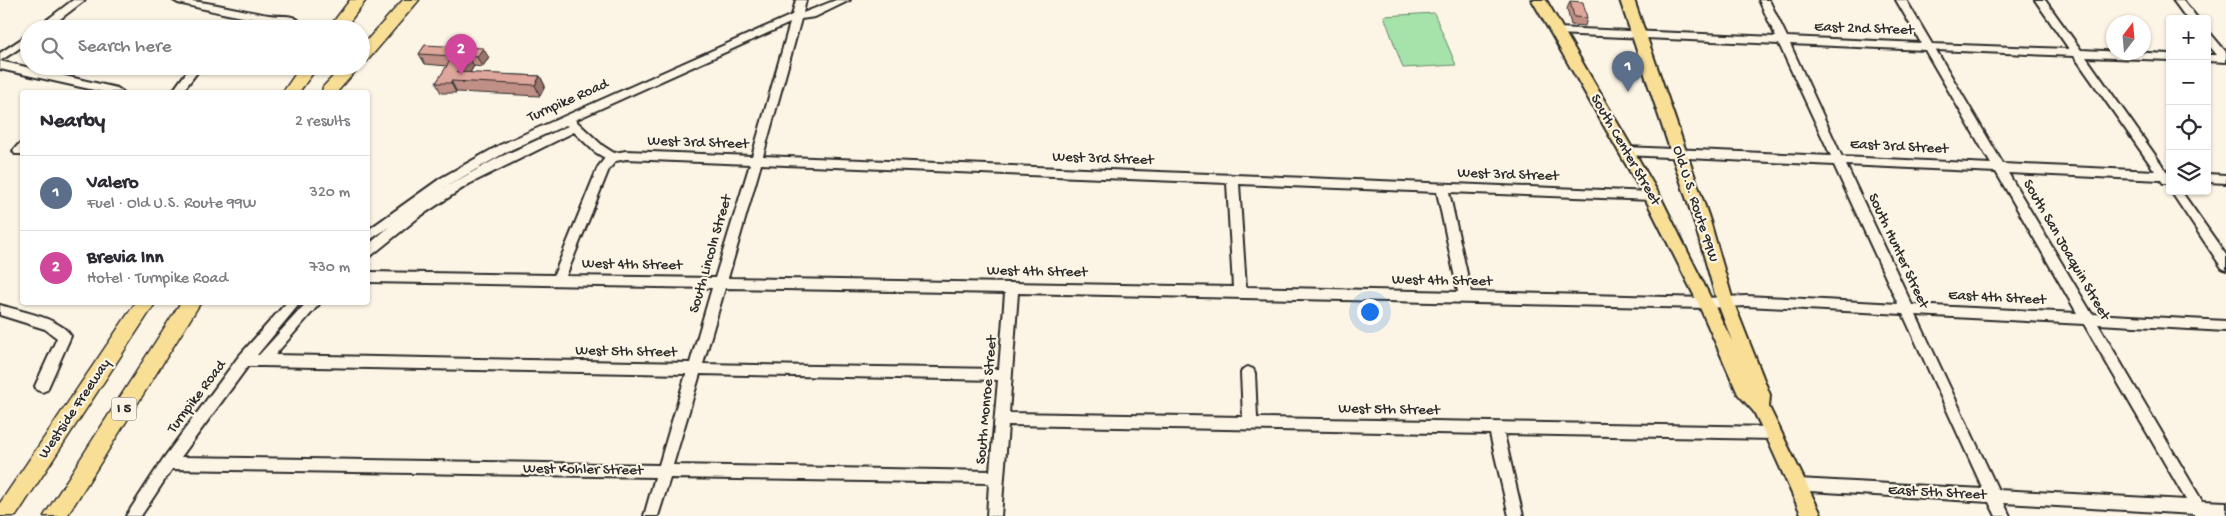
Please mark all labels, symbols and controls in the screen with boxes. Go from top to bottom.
north arrow [2106,15,2151,60]
map controls [2166,15,2211,195]
button: + [2166,15,2211,60]
street label: East 2nd Street [1814,18,1916,40]
search box [20,20,370,75]
icon: search [38,34,66,62]
pin: 2 [445,34,477,75]
text: Search here [78,36,172,59]
pin: 1 [1612,51,1644,92]
button: − [2166,60,2211,105]
street label: Turnpike Road [524,75,612,127]
street label: South Center Street [1586,91,1665,210]
button: locate [2166,105,2211,150]
text: Nearby [40,110,105,135]
text: 2 results [295,113,350,132]
street label: West 3rd Street [647,132,751,154]
street label: East 3rd Street [1849,135,1950,159]
street label: Old U.S. Route 99W [1668,144,1722,265]
street label: West 3rd Street [1052,148,1156,170]
button: layers [2166,150,2211,195]
street label: West 3rd Street [1457,164,1561,186]
text: Valero [87,172,139,195]
street label: South San Joaquin Street [2018,176,2115,325]
text: 1 [53,184,59,203]
text: 320 m [310,184,350,203]
street label: South Lincoln Street [686,191,737,315]
street label: South Hunter Street [1863,191,1933,313]
text: Fuel · Old U.S. Route 99W [87,195,256,214]
text: Brevia Inn [87,247,163,270]
street label: West 4th Street [582,255,684,275]
text: 2 [52,259,60,278]
text: 730 m [309,259,350,278]
street label: West 4th Street [987,262,1089,282]
text: Hotel · Turnpike Road [87,270,228,289]
street label: West 4th Street [1392,271,1494,291]
street label: East 4th Street [1948,286,2048,310]
your location [1357,299,1383,325]
street label: South Monroe Street [972,333,1002,465]
street label: West 5th Street [575,342,679,362]
street label: Westside Freeway [35,355,115,462]
street label: Turnpike Road [163,356,231,438]
road number: I 5 [112,398,136,420]
street label: West 5th Street [1338,400,1442,420]
street label: West Kohler Street [523,460,645,480]
street label: East 5th Street [1887,481,1989,505]

